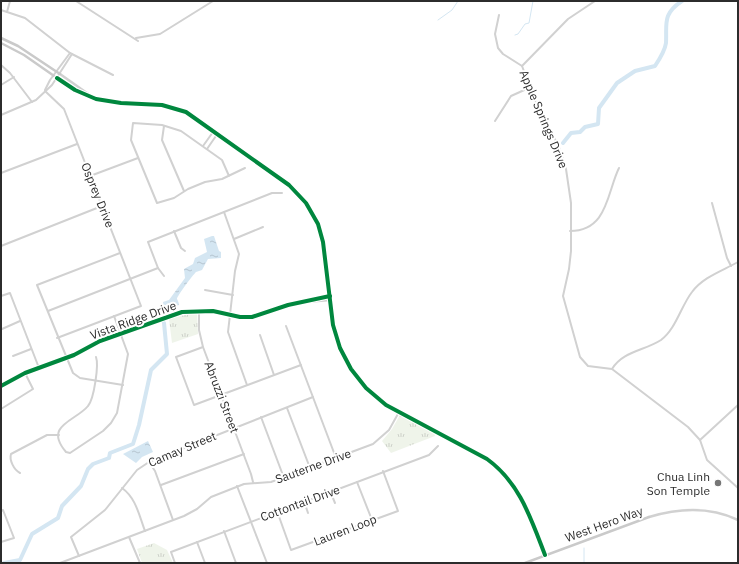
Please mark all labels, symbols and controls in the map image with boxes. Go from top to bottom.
street label: Apple Springs Drive [517,68,572,171]
street label: Osprey Drive [78,160,118,230]
street label: Vista Ridge Drive [88,297,179,343]
street label: Abruzzi Street [201,359,243,435]
street label: Camay Street [146,428,218,470]
street label: Sauterne Drive [273,445,353,487]
place label: Chua Linh Son Temple [647,469,710,498]
marker: Chua Linh Son Temple [713,478,723,488]
street label: Cottontail Drive [258,482,342,524]
street label: West Hero Way [563,503,645,545]
street label: Lauren Loop [311,511,379,549]

